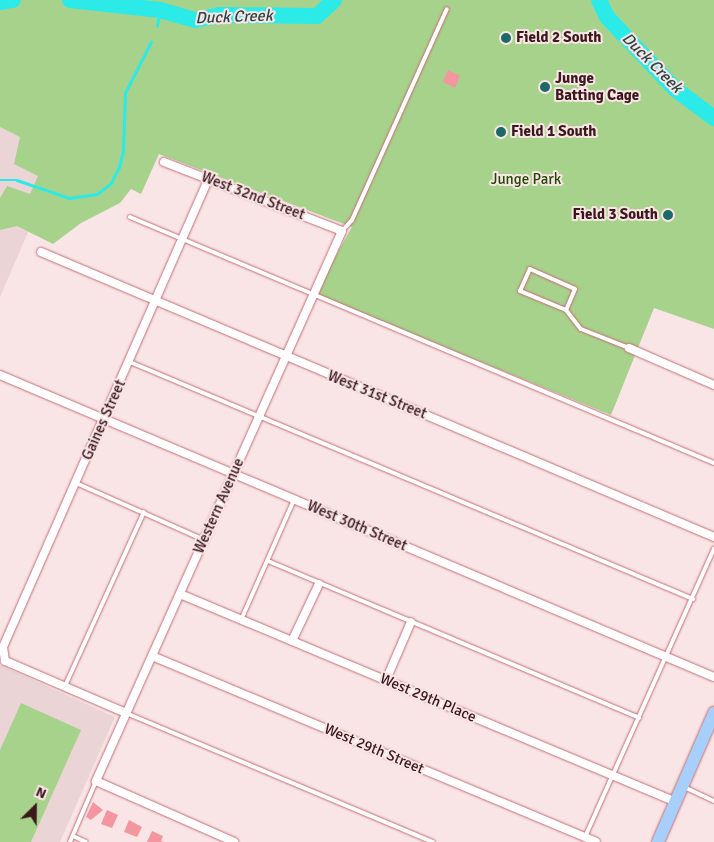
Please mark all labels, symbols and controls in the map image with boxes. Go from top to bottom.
water label: Duck Creek [195,6,273,28]
place label: Field 2 South [516,29,602,47]
water label: Duck Creek [618,29,686,97]
marker: Field 2 South [500,32,512,44]
place label: Junge Batting Cage [555,69,639,104]
marker: Junge Batting Cage [539,81,551,93]
place label: Field 1 South [511,123,597,141]
marker: Field 1 South [495,126,507,138]
street label: West 32nd Street [199,168,307,224]
park label: Junge Park [491,171,561,189]
place label: Field 3 South [572,206,658,224]
marker: Field 3 South [662,209,674,221]
street label: West 31st Street [325,367,429,423]
street label: Gaines Street [78,377,130,463]
street label: Western Avenue [190,455,248,557]
street label: West 30th Street [304,497,410,555]
street label: West 29th Place [377,670,479,726]
street label: West 29th Street [321,720,427,778]
north arrow [10,782,60,832]
text: N [33,783,49,802]

